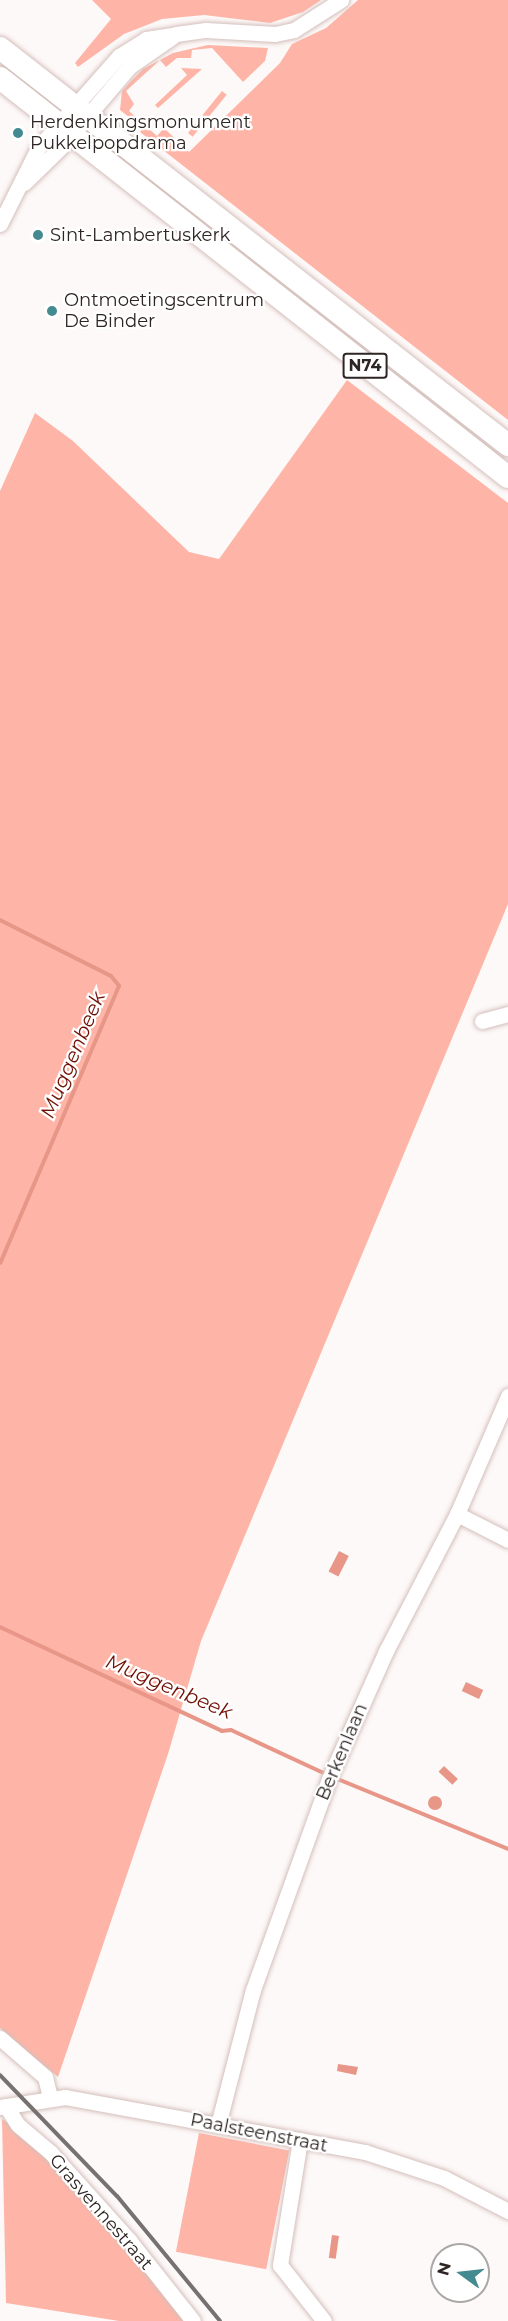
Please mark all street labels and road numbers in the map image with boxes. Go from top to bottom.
road number: N74 [342,353,388,379]
street label: Berkenlaan [312,1700,372,1804]
street label: Paalsteenstraat [188,2109,330,2157]
street label: Grasvennestraat [45,2150,157,2274]

